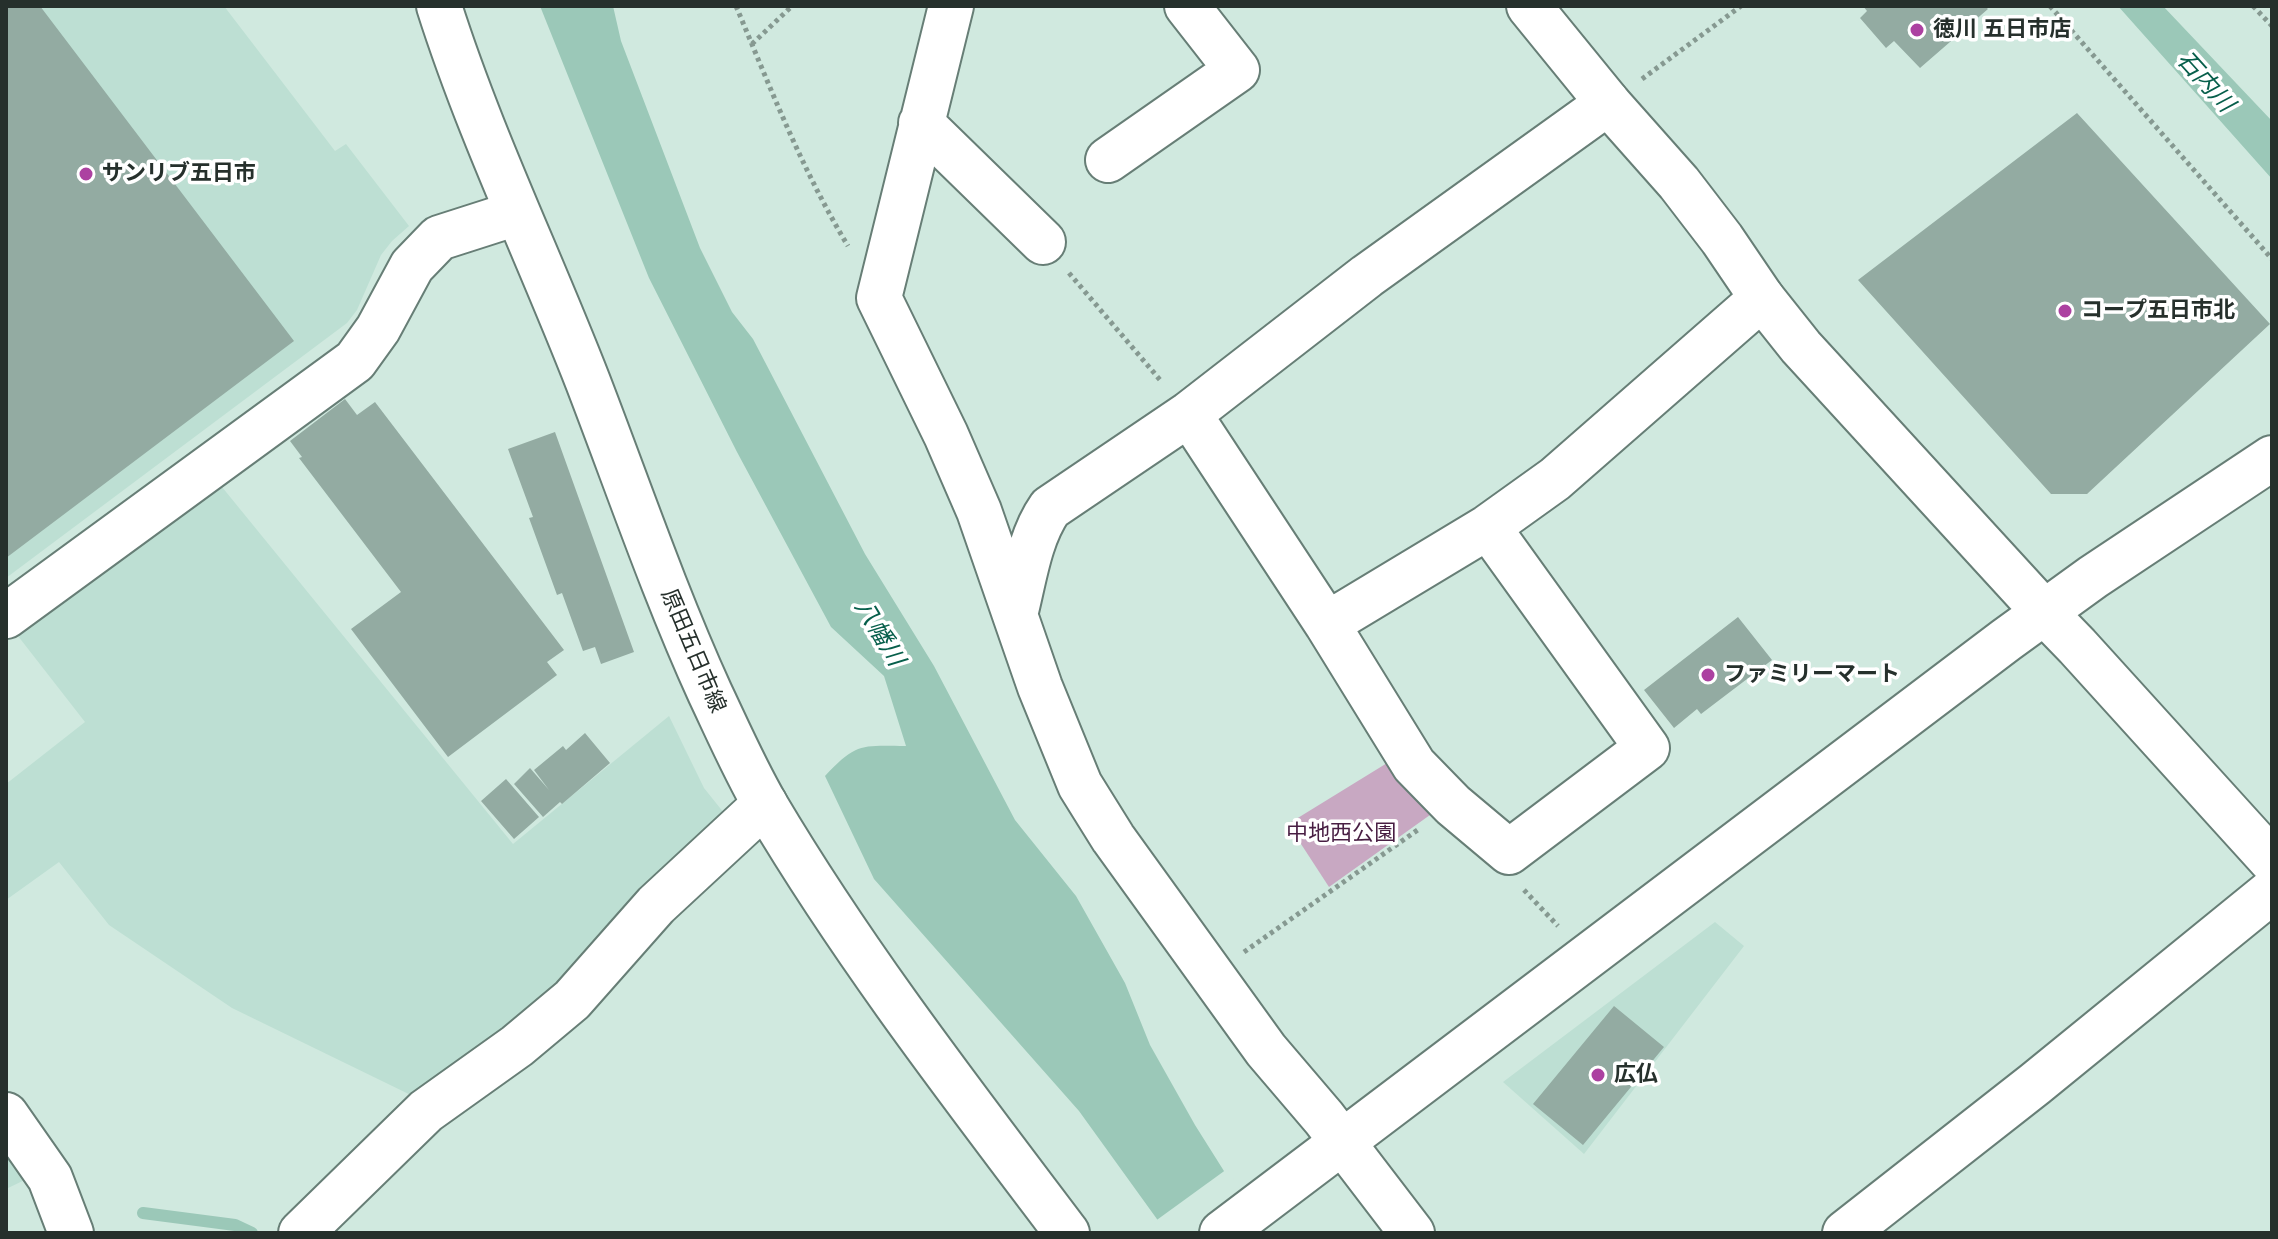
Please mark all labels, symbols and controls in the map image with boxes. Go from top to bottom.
place label: 徳川 五日市店 [1933,17,2071,43]
marker: 徳川 五日市店 [1908,21,1926,39]
water label: 石内川 [2170,46,2240,118]
place label: サンリブ五日市 [102,161,256,187]
marker: サンリブ五日市 [77,165,95,183]
place label: コープ五日市北 [2081,298,2235,324]
marker: コープ五日市北 [2056,302,2074,320]
street label: 原田五日市線 [655,585,731,717]
water label: 八幡川 [848,595,910,671]
place label: ファミリーマート [1724,662,1900,688]
marker: ファミリーマート [1699,666,1717,684]
park label: 中地西公園 [1286,821,1396,847]
place label: 広仏 [1614,1062,1658,1088]
marker: 広仏 [1589,1066,1607,1084]

